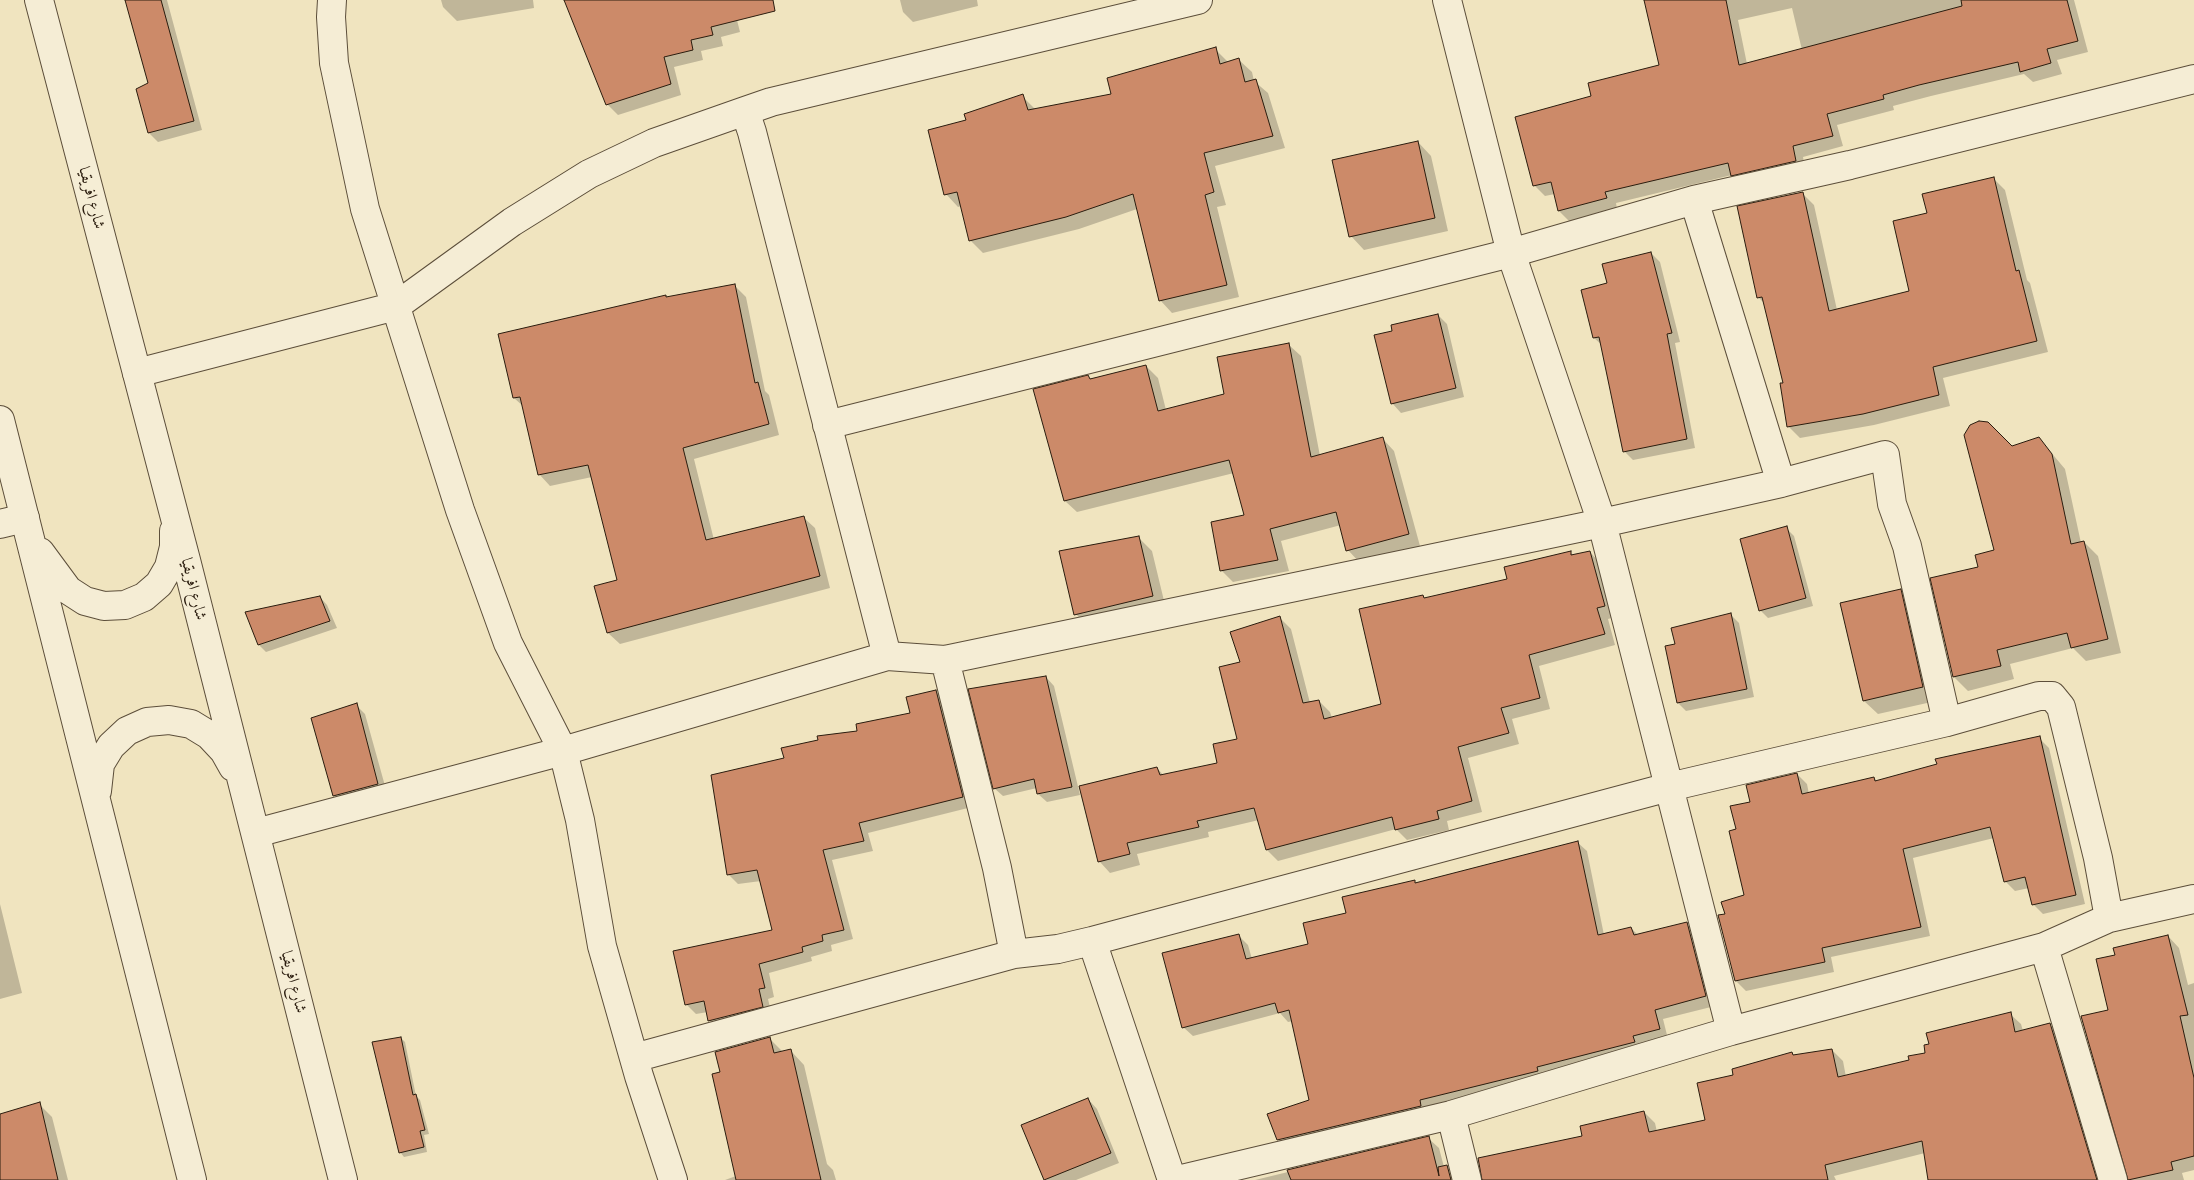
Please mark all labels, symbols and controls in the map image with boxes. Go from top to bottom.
street label: شارع افريقيا [74,165,108,231]
street label: شارع افريقيا [176,556,210,622]
street label: شارع افريقيا [276,949,310,1015]

